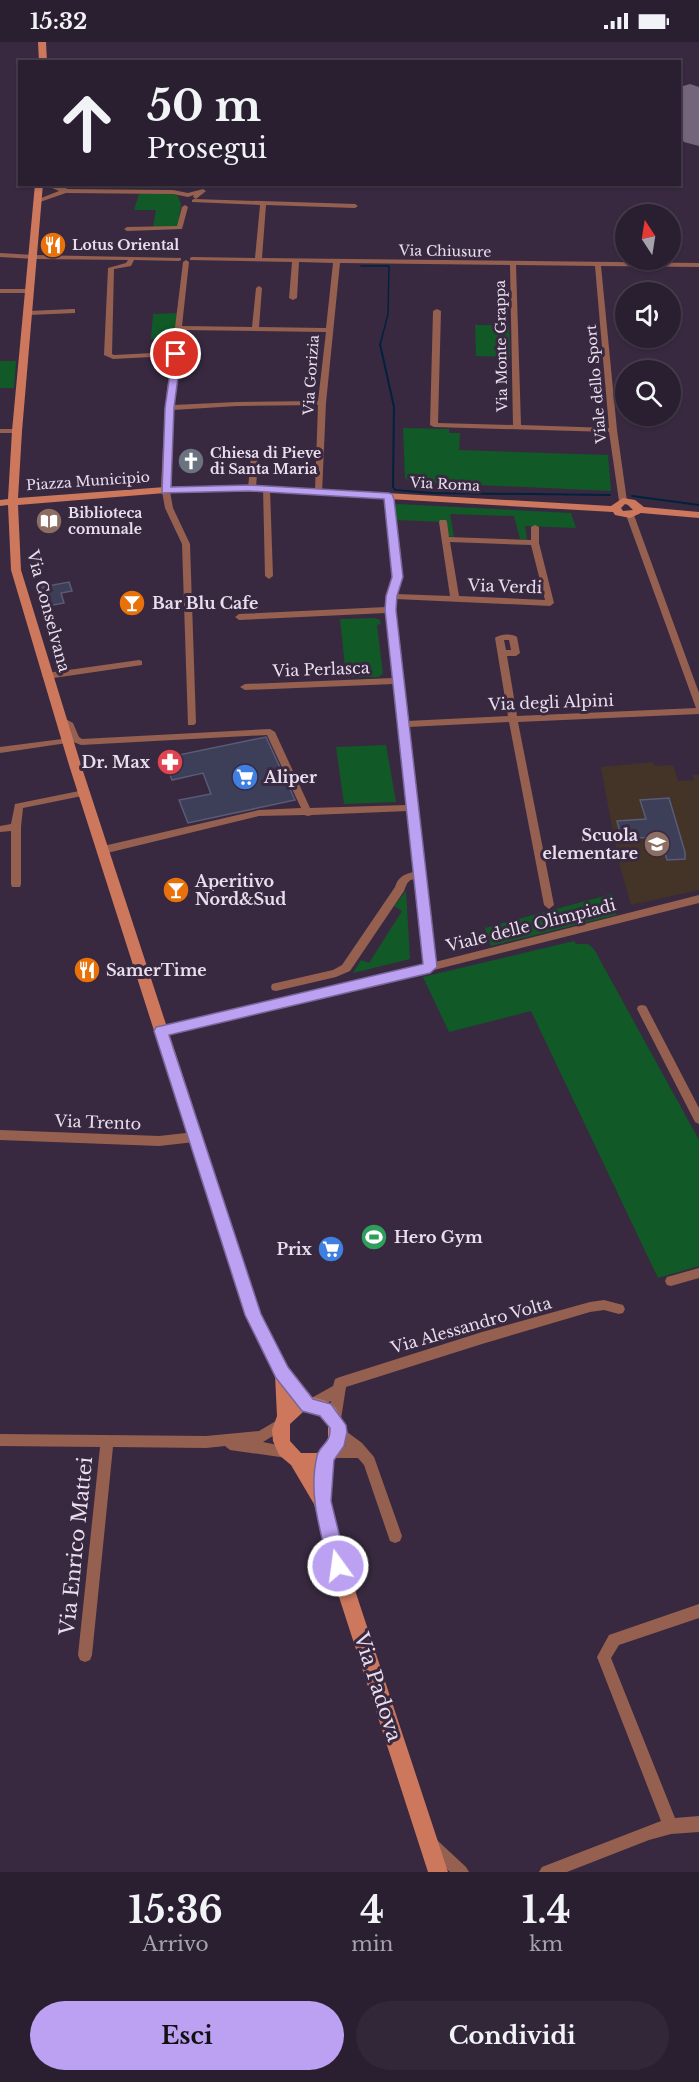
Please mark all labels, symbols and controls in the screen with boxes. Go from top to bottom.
text: 15:32 [30,8,87,35]
text: 50 m [147,80,261,132]
icon: ahead [48,84,126,162]
text: Prosegui [147,132,267,165]
north arrow [615,204,681,270]
map controls [615,204,681,426]
restaurant icon: Lotus Oriental [38,230,68,260]
place label: Lotus Oriental [72,236,179,254]
street label: Via Chiusure [398,241,491,261]
street label: Via Monte Grappa [491,280,511,413]
button: sound [615,282,681,348]
street label: Viale dello Sport [582,323,610,445]
pin [150,328,201,379]
street label: Via Gorizia [299,334,323,417]
icon: arrive [159,337,192,370]
button: search [615,360,681,426]
place label: Chiesa di Pieve di Santa Maria [210,444,321,478]
church icon: Chiesa di Pieve di Santa Maria [176,446,206,476]
street label: Piazza Municipio [26,468,150,494]
street label: Via Roma [409,473,481,495]
place label: Biblioteca comunale [68,504,142,538]
library icon: Biblioteca comunale [34,506,64,536]
street label: Via Conselvana [23,547,75,674]
street label: Via Verdi [466,575,543,597]
bar icon: Bar Blu Cafe [117,588,147,618]
place label: Bar Blu Cafe [152,593,258,613]
street label: Via Perlasca [271,657,370,681]
street label: Via degli Alpini [487,690,615,714]
pharmacy icon: Dr. Max [155,747,185,777]
place label: Dr. Max [81,752,151,772]
supermarket icon: Aliper [230,762,260,792]
place label: Aliper [263,767,317,787]
place label: Scuola elementare [542,825,638,863]
school or university icon: Scuola elementare [642,829,672,859]
place label: Aperitivo Nord&Sud [194,871,286,909]
bar icon: Aperitivo Nord&Sud [161,875,191,905]
street label: Viale delle Olimpiadi [443,894,618,956]
restaurant icon: SamerTime [72,955,102,985]
place label: SamerTime [106,960,207,980]
street label: Via Trento [53,1110,142,1134]
sports icon: Hero Gym [359,1222,389,1252]
place label: Hero Gym [394,1227,483,1247]
supermarket icon: Prix [316,1234,346,1264]
place label: Prix [276,1239,313,1259]
street label: Via Alessandro Volta [387,1292,554,1358]
street label: Via Enrico Mattei [55,1455,97,1637]
position arrow [306,1534,370,1598]
street label: Via Padova [349,1629,407,1745]
text: 15:36 [128,1888,223,1933]
text: 4 [360,1888,384,1933]
text: 1.4 [522,1888,571,1933]
text: Arrivo [143,1932,209,1956]
text: min [351,1932,393,1956]
text: km [529,1932,563,1956]
button: Esci [30,2001,344,2070]
button: Condividi [356,2001,669,2070]

